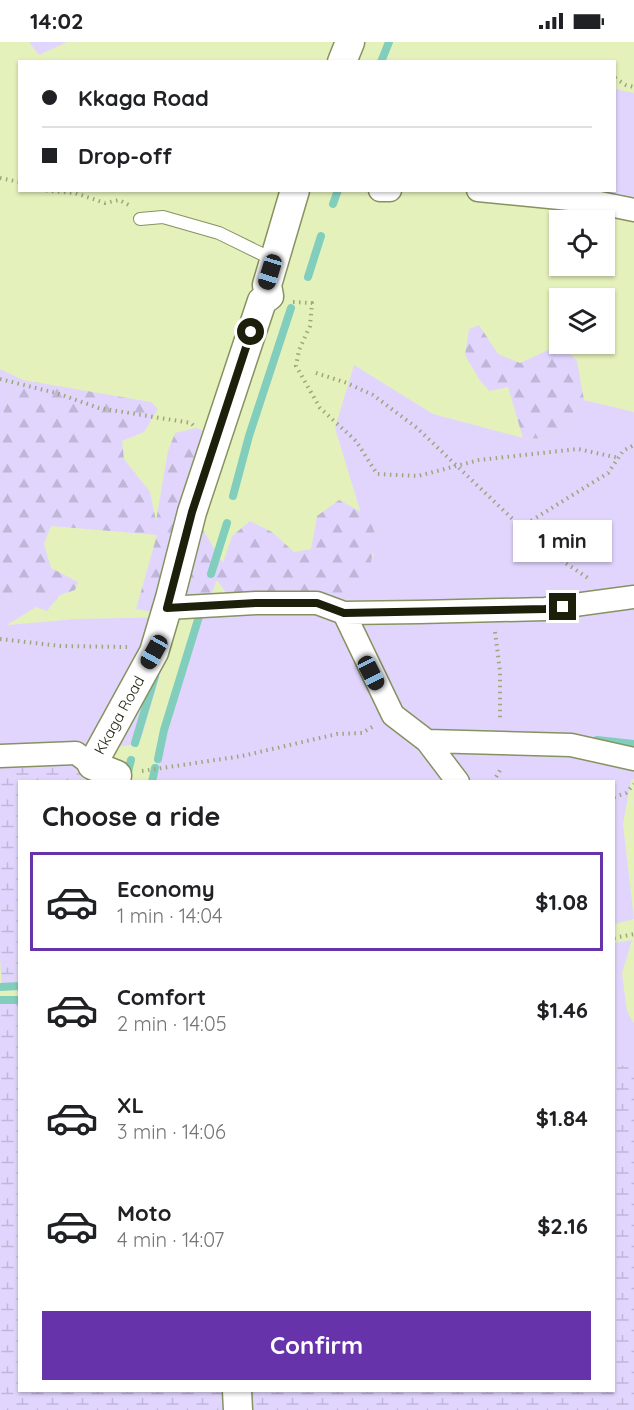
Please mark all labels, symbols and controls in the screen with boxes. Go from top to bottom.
text: 14:02 [30,7,84,35]
text: Kkaga Road [78,84,209,112]
text: Drop-off [78,142,172,170]
map controls [549,210,615,354]
button: locate [549,210,615,276]
car [256,252,284,292]
button: layers [549,288,615,354]
route start [237,318,264,345]
callout: 1 min [514,520,612,562]
text: 1 min [538,528,587,553]
route end [549,593,576,620]
car [137,632,171,672]
car [355,653,387,693]
street label: Kkaga Road [90,672,148,758]
text: Choose a ride [42,799,220,833]
icon: car [45,875,99,929]
text: Economy [117,875,215,903]
text: $1.08 [535,888,588,916]
text: 1 min · 14:04 [117,903,223,928]
icon: car [45,983,99,1037]
text: Comfort [117,983,206,1011]
text: $1.46 [536,996,588,1024]
text: 2 min · 14:05 [117,1011,227,1036]
icon: car [45,1091,99,1145]
text: XL [117,1091,144,1119]
text: $1.84 [536,1104,588,1132]
text: 3 min · 14:06 [117,1119,226,1144]
icon: car [45,1199,99,1253]
text: Moto [117,1199,171,1227]
text: $2.16 [537,1212,588,1240]
text: 4 min · 14:07 [117,1227,224,1252]
button: Confirm [42,1311,591,1380]

